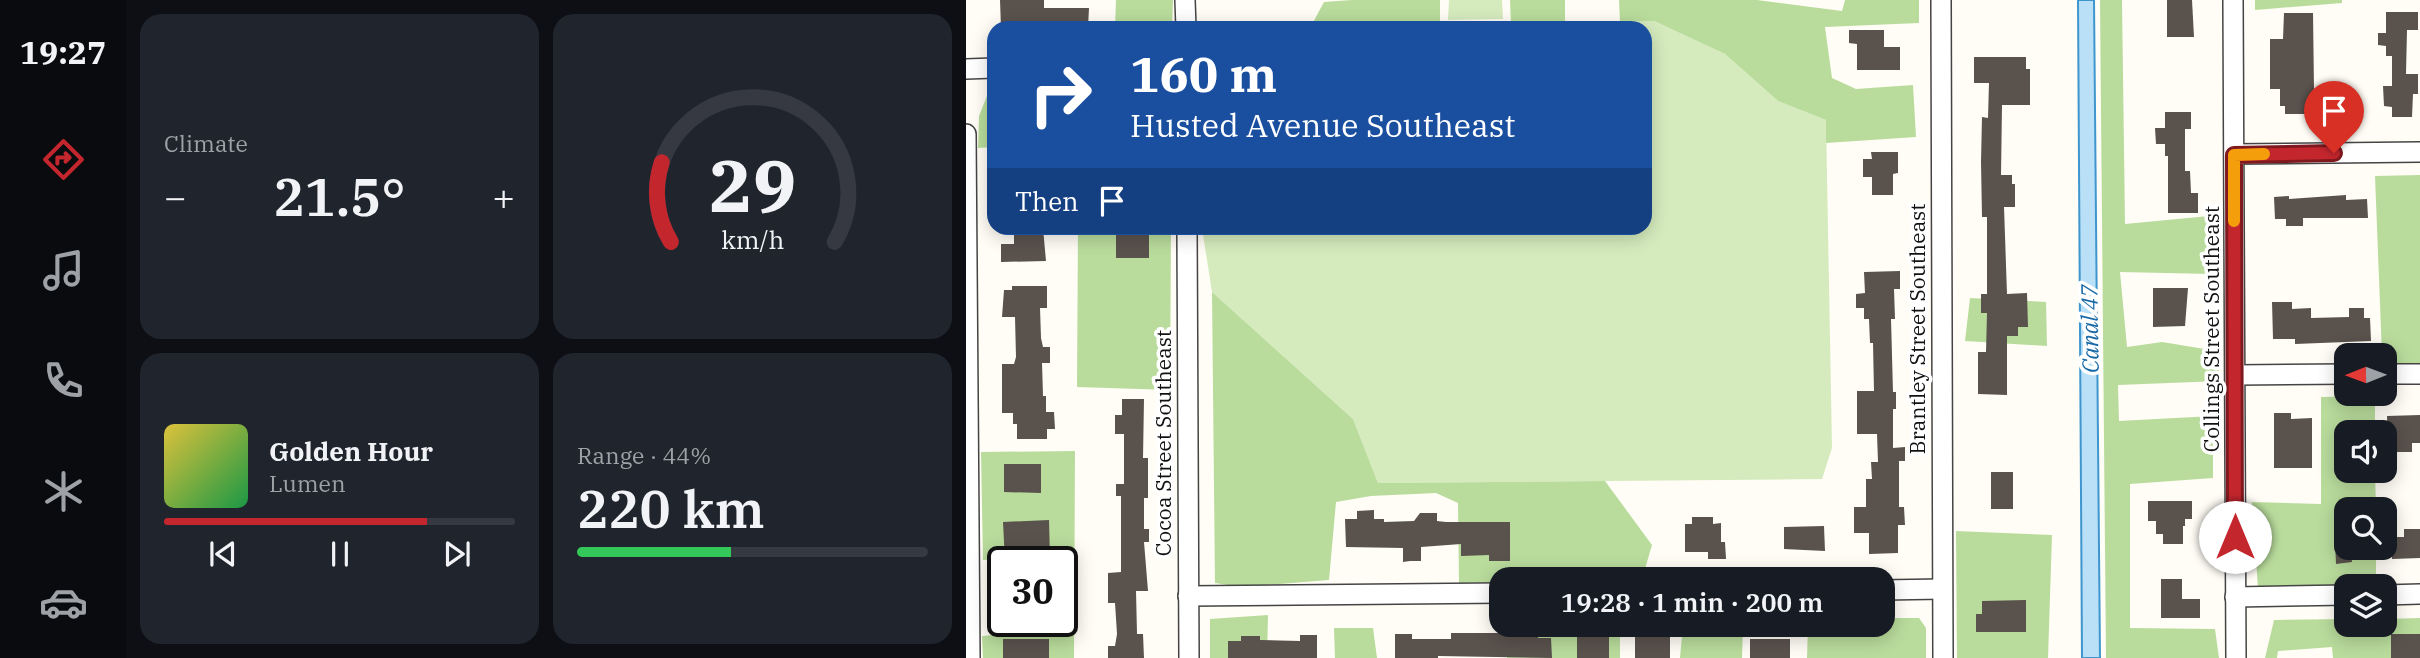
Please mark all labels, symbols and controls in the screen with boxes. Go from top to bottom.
text: 19:27 [20,31,106,73]
text: 160 m [1130,42,1277,105]
icon: right [1015,49,1106,140]
pin [2304,81,2364,153]
icon: arrive [2315,92,2353,130]
text: Husted Avenue Southeast [1130,104,1516,146]
text: Climate [164,128,248,158]
icon: directions [39,135,88,184]
text: 29 [709,138,796,233]
text: 21.5° [273,163,406,230]
text: − [164,172,187,221]
text: + [492,172,515,221]
icon: arrive [1093,182,1131,220]
text: Then [1015,184,1079,218]
street label: Brantley Street Southeast [1903,203,1931,455]
street label: Collings Street Southeast [2197,206,2225,452]
text: km/h [721,223,784,256]
icon: music [39,246,88,295]
water label: Canal 47 [2073,283,2105,373]
street label: Cocoa Street Southeast [1149,330,1177,556]
north arrow [2334,343,2398,406]
map controls [2334,343,2397,637]
icon: phone [39,356,88,405]
button: sound [2334,420,2397,483]
text: Golden Hour [269,434,433,468]
text: Range · 44% [577,440,711,470]
icon: climate [39,467,88,516]
text: Lumen [269,468,346,498]
text: 220 km [577,475,765,542]
button: search [2334,497,2397,560]
position arrow [2198,500,2272,574]
icon: previous [204,535,242,573]
icon: pause [321,535,359,573]
icon: next [438,535,476,573]
speed limit sign: 30 [987,546,1078,637]
button: layers [2334,574,2397,637]
icon: car [39,578,88,627]
text: 19:28 · 1 min · 200 m [1561,585,1823,619]

